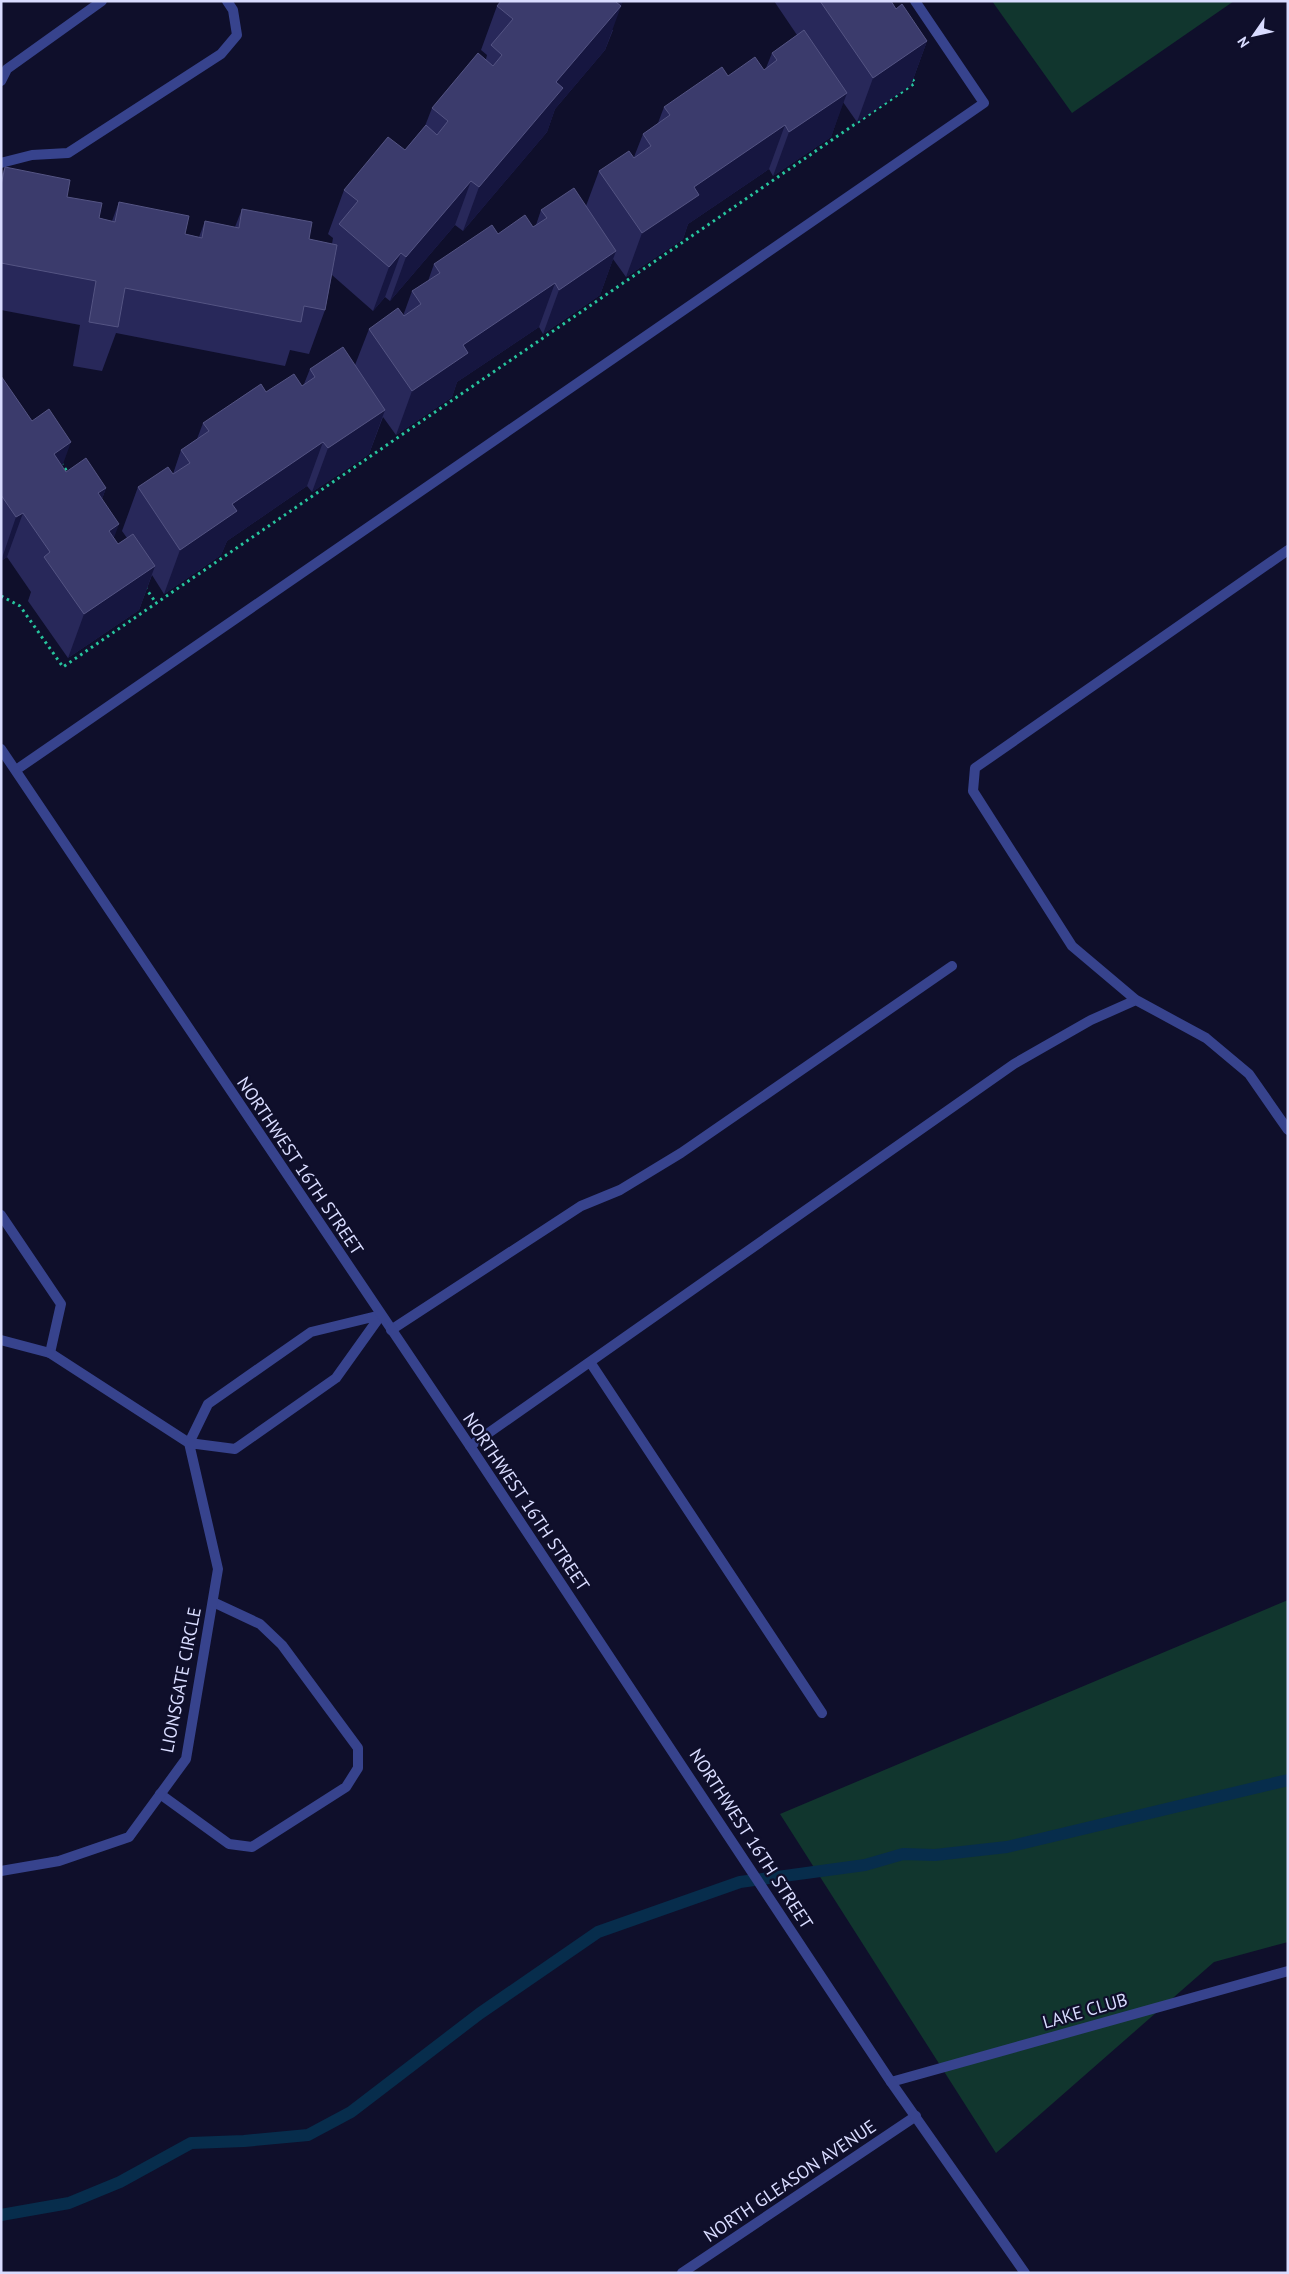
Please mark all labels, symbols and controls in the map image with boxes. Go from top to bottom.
north arrow [1229,10,1279,60]
text: N [1233,33,1253,51]
street label: NORTHWEST 16TH STREET [232,1072,369,1259]
street label: NORTHWEST 16TH STREET [458,1408,595,1595]
street label: LIONSGATE CIRCLE [155,1605,206,1755]
street label: NORTHWEST 16TH STREET [684,1744,818,1933]
street label: LAKE CLUB [1040,1987,1130,2034]
street label: NORTH GLEASON AVENUE [699,2114,880,2247]

